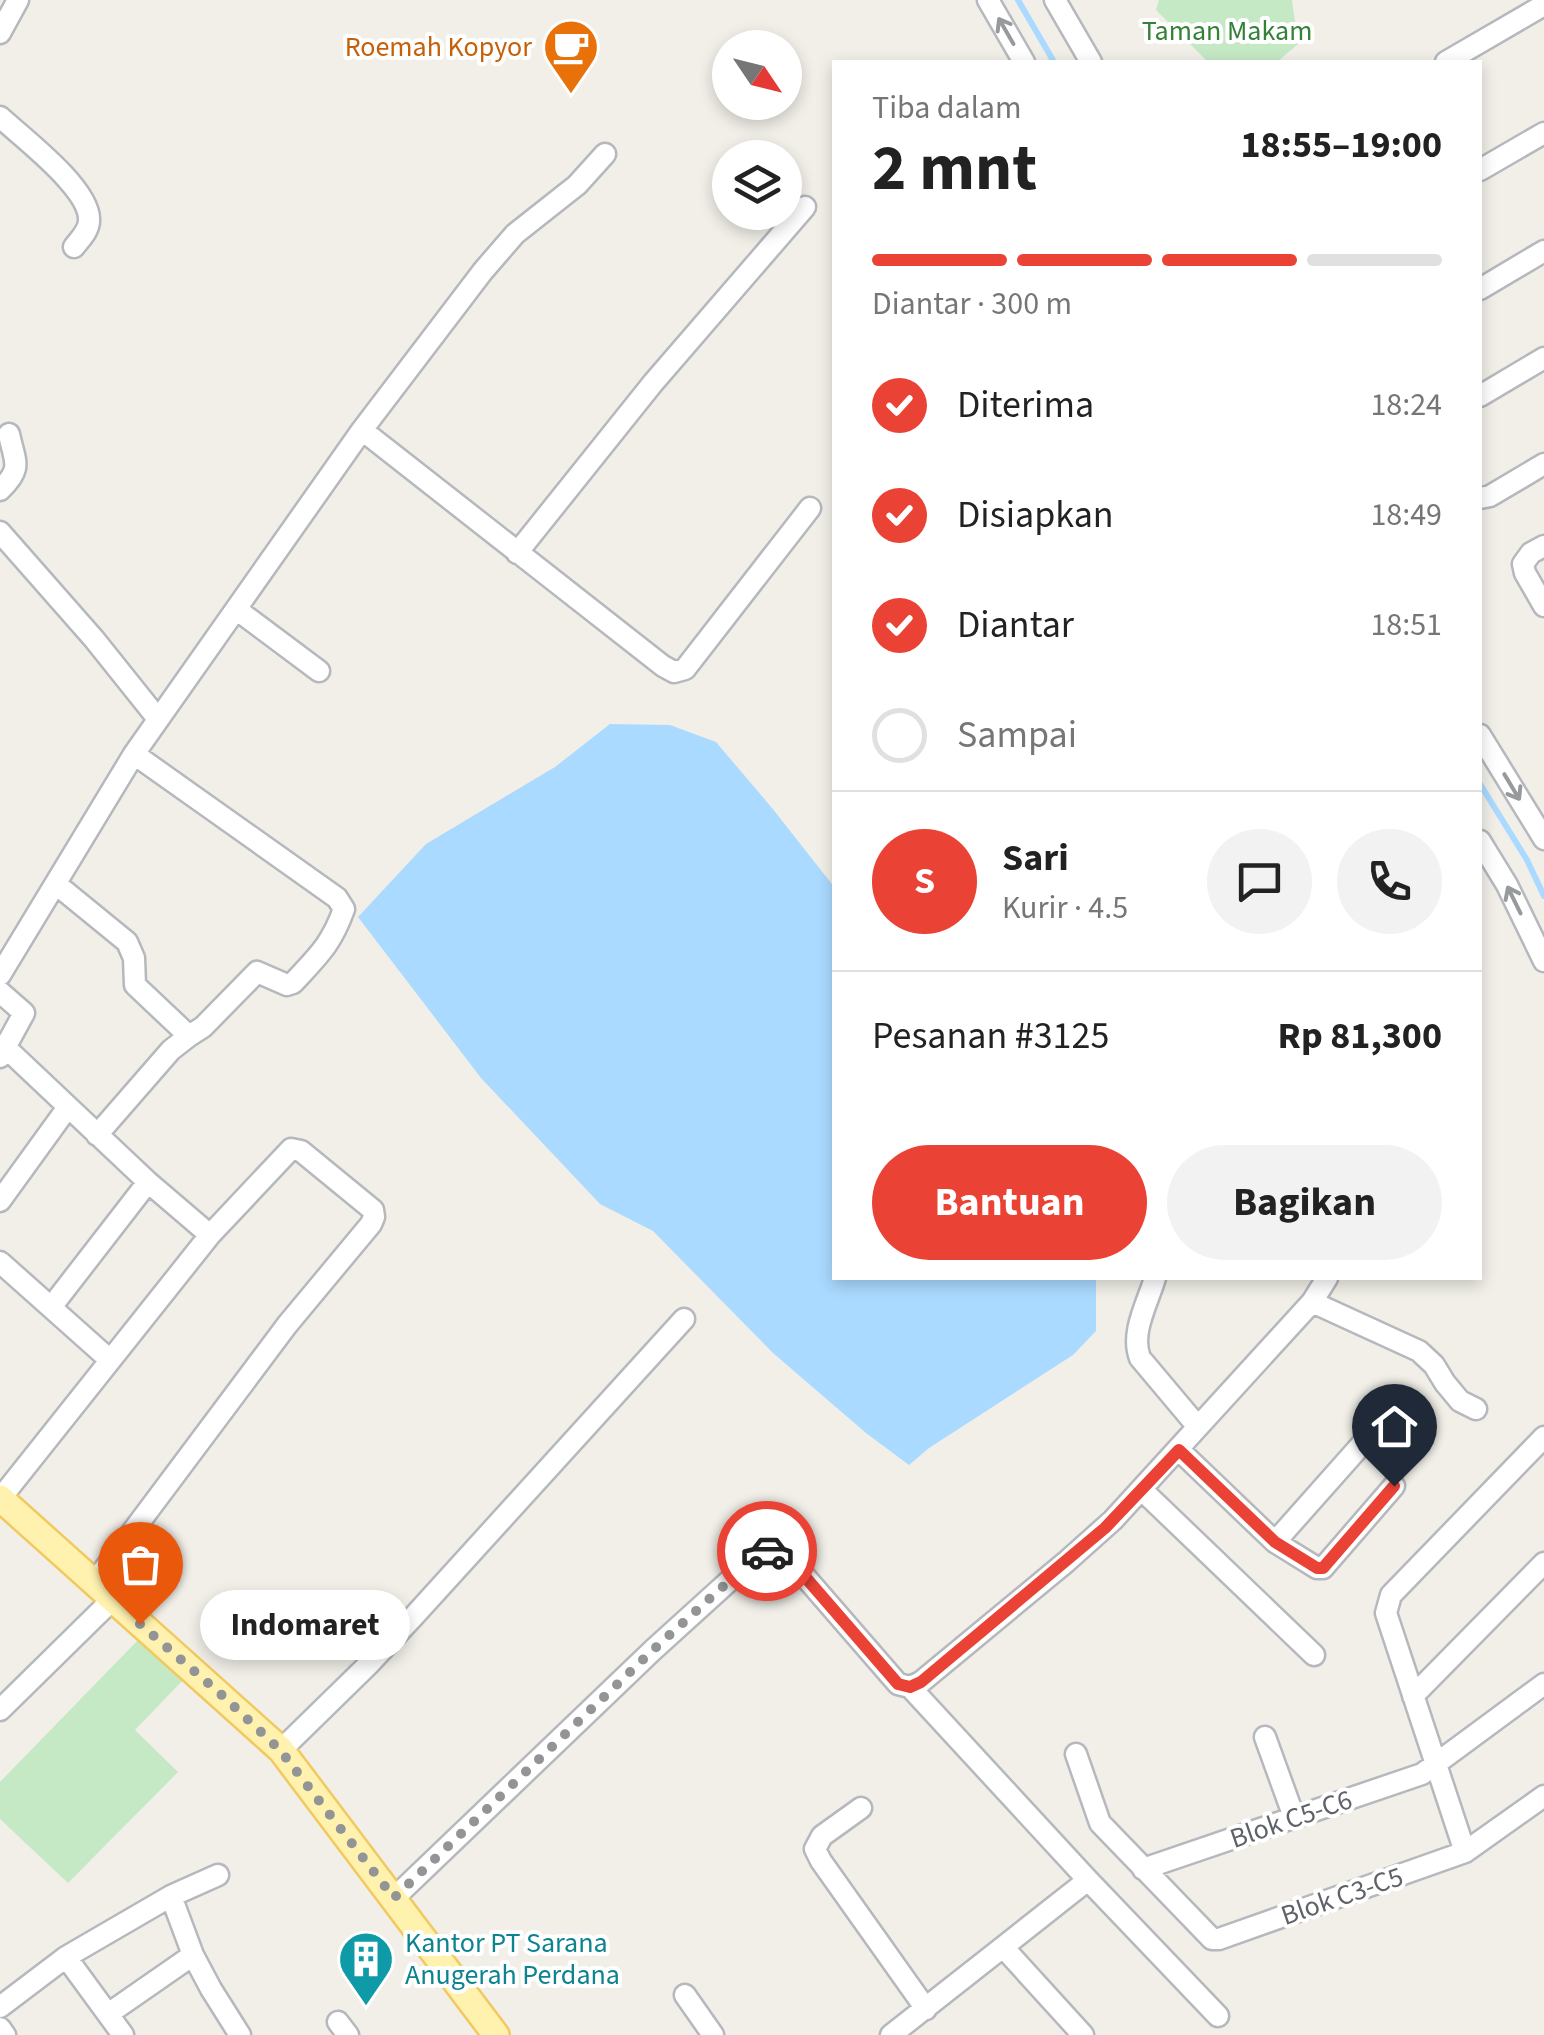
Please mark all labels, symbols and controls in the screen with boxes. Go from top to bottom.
park label: Taman Makam [1142,11,1312,51]
cafe icon: Roemah Kopyor [541,17,601,96]
one-way arrow [996,17,1016,46]
place label: Roemah Kopyor [345,27,532,67]
north arrow [712,30,802,120]
map controls [712,30,802,230]
text: Tiba dalam [872,85,1022,131]
text: 18:55–19:00 [1240,118,1442,172]
text: 2 mnt [872,122,1037,215]
button: layers [712,140,802,230]
text: Diantar · 300 m [872,281,1072,327]
icon: check [872,378,927,433]
text: Diterima [957,378,1094,432]
text: 18:24 [1370,382,1442,428]
icon: check [872,488,927,543]
text: Disiapkan [957,488,1114,542]
text: 18:49 [1370,492,1442,538]
icon: check [872,598,927,653]
text: Diantar [957,598,1074,652]
text: 18:51 [1370,602,1442,648]
text: Sampai [957,708,1077,762]
one-way arrow [1502,772,1522,801]
button: chat [1207,829,1312,934]
button: phone [1337,829,1442,934]
text: Sari [1002,831,1069,885]
text: S [914,854,935,908]
text: Kurir · 4.5 [1002,885,1128,931]
one-way arrow [1504,886,1523,915]
text: Pesanan #3125 [872,1009,1109,1063]
text: Rp 81,300 [1278,1009,1442,1063]
button: Bantuan [872,1145,1147,1260]
button: Bagikan [1167,1145,1442,1260]
pin [1352,1384,1437,1487]
icon: home [1367,1399,1422,1454]
courier [717,1501,817,1601]
pin [98,1522,183,1625]
icon: car [740,1524,795,1579]
icon: bag [113,1537,168,1592]
callout: Indomaret [200,1589,410,1659]
text: Indomaret [230,1602,380,1648]
street label: Blok C5-C6 [1225,1779,1357,1859]
street label: Blok C3-C5 [1276,1856,1408,1936]
place label: Kantor PT Sarana Anugerah Perdana [405,1923,620,1995]
building icon: Kantor PT Sarana Anugerah Perdana [336,1929,396,2008]

